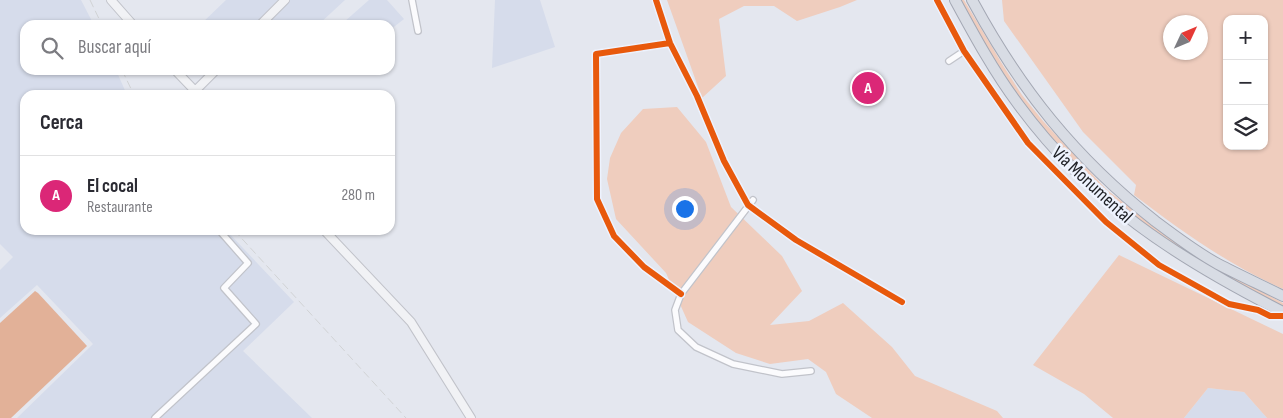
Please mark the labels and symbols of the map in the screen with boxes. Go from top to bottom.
north arrow [1163,15,1208,60]
pin: A [852,69,884,107]
street label: Vía Monumental [1047,142,1137,228]
your location [672,196,698,222]

